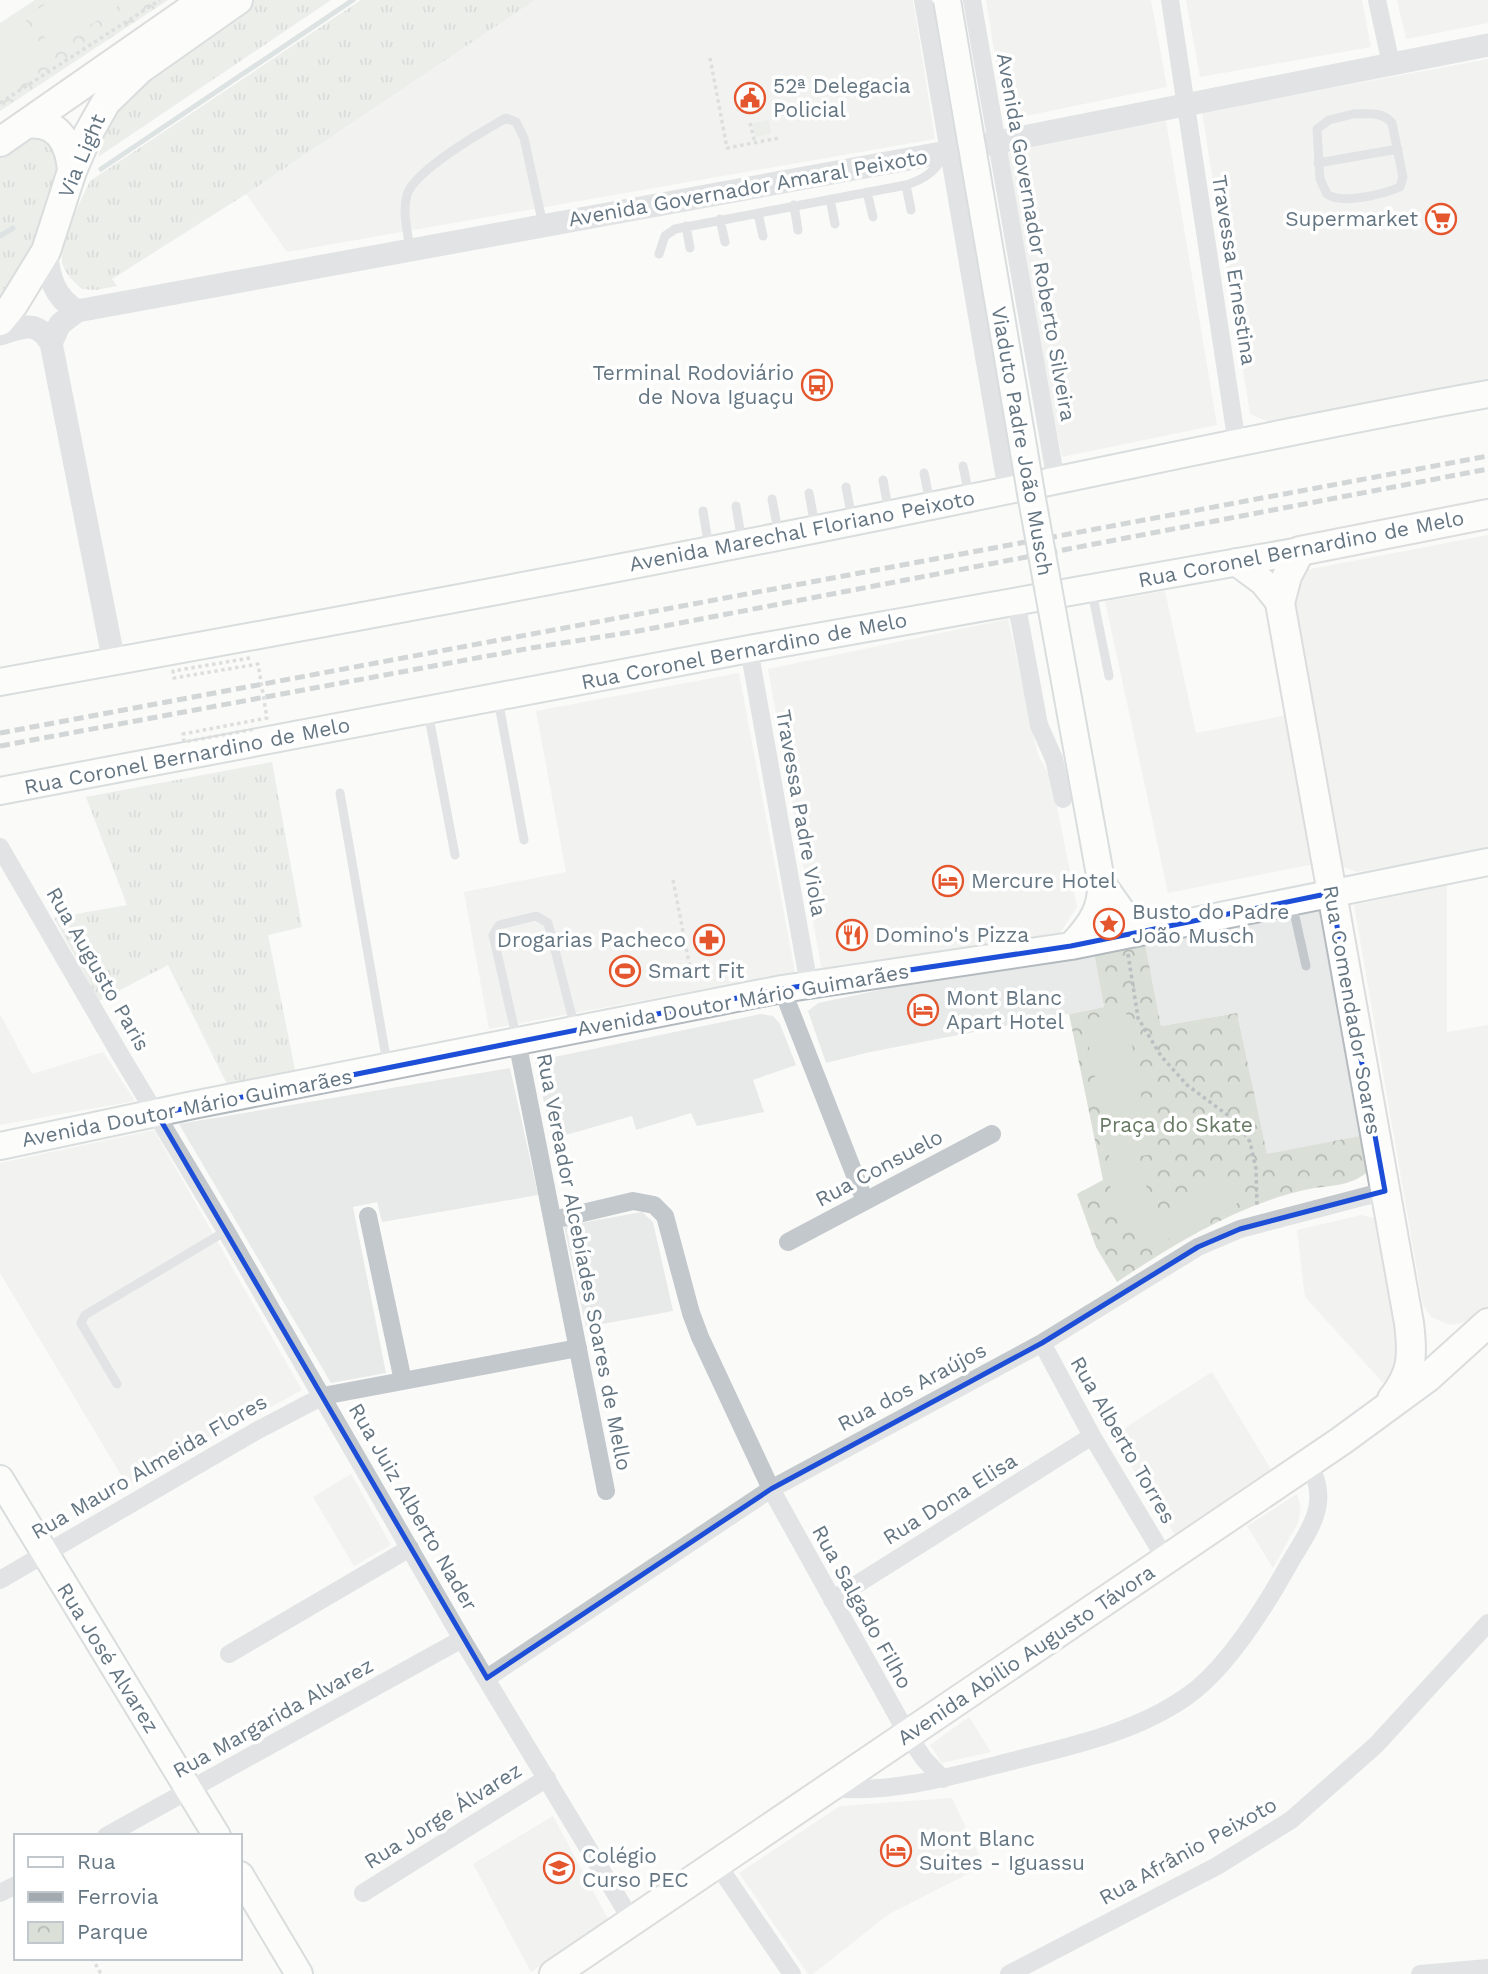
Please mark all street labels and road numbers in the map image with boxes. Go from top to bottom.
street label: Avenida Governador Roberto Silveira [992,51,1081,423]
street label: Via Light [53,110,110,202]
street label: Avenida Governador Amaral Peixoto [566,144,930,231]
street label: Travessa Ernestina [1207,173,1262,367]
street label: Viaduto Padre João Musch [986,304,1059,578]
street label: Avenida Marechal Floriano Peixoto [627,485,977,576]
street label: Rua Coronel Bernardino de Melo [1136,505,1466,592]
street label: Rua Coronel Bernardino de Melo [579,607,909,694]
street label: Travessa Padre Viola [771,708,832,918]
street label: Rua Coronel Bernardino de Melo [22,712,352,799]
street label: Rua Augusto Paris [41,883,155,1055]
street label: Rua Comendador Soares [1318,883,1387,1137]
street label: Avenida Doutor Mário Guimarães [575,958,911,1041]
street label: Rua Vereador Alcebíades Soares de Mello [532,1051,637,1473]
street label: Avenida Doutor Mário Guimarães [19,1063,354,1152]
street label: Rua Consuelo [811,1124,947,1212]
street label: Rua dos Araújos [833,1337,990,1436]
street label: Rua Alberto Torres [1065,1352,1181,1528]
street label: Rua Mauro Almeida Flores [26,1389,271,1544]
street label: Rua Juiz Alberto Nader [344,1398,483,1615]
street label: Rua Dona Elisa [878,1447,1021,1550]
street label: Rua Salgado Filho [807,1521,918,1693]
street label: Avenida Abílio Augusto Távora [892,1559,1159,1750]
street label: Rua José Alvarez [52,1578,165,1738]
street label: Rua Margarida Alvarez [168,1652,377,1783]
street label: Rua Jorge Álvarez [359,1757,526,1874]
street label: Rua Afrânio Peixoto [1094,1791,1281,1910]

